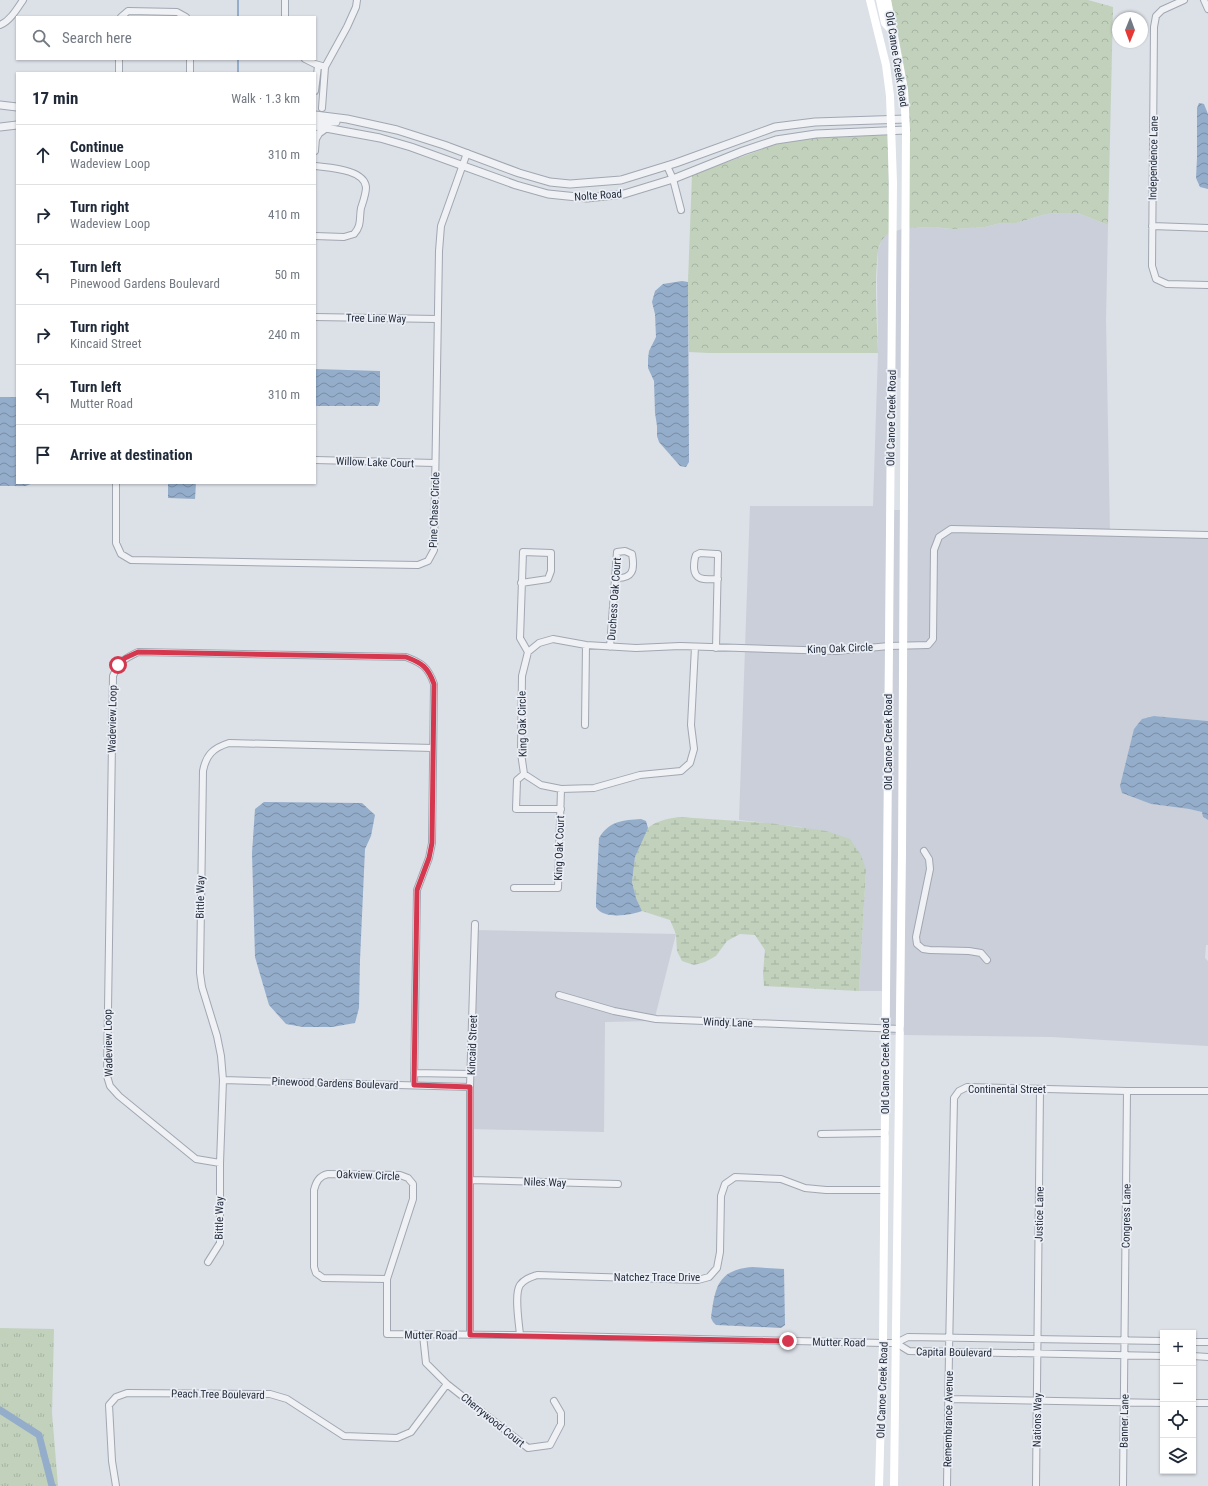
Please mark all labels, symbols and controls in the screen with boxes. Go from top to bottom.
street label: Old Canoe Creek Road [883,10,910,108]
north arrow [1112,12,1148,48]
search box [16,16,316,60]
icon: search [30,27,52,49]
text: Search here [62,29,132,47]
text: 17 min [32,88,78,108]
text: Walk · 1.3 km [231,91,300,106]
street label: Independence Lane [1146,116,1161,200]
text: Continue [70,138,124,156]
icon: ahead [32,144,54,166]
text: 310 m [268,147,300,162]
text: Wadeview Loop [70,156,150,171]
street label: Nolte Road [574,187,622,204]
text: Turn right [70,198,129,216]
icon: right [32,204,54,226]
text: 410 m [268,207,300,222]
text: Wadeview Loop [70,216,150,231]
text: Turn left [70,258,121,276]
icon: left [32,264,54,286]
text: 50 m [274,267,300,282]
text: Pinewood Gardens Boulevard [70,276,220,291]
street label: Tree Line Way [346,311,407,326]
text: Turn right [70,318,129,336]
icon: right [32,324,54,346]
text: 240 m [268,327,300,342]
text: Kincaid Street [70,336,141,351]
street label: Old Canoe Creek Road [884,370,899,466]
text: Turn left [70,378,121,396]
icon: left [32,384,54,406]
text: 310 m [268,387,300,402]
text: Mutter Road [70,396,133,411]
icon: arrive [32,444,54,466]
text: Arrive at destination [70,446,193,464]
street label: Willow Lake Court [336,455,414,470]
street label: Pine Chase Circle [427,472,442,548]
street label: Duchess Oak Court [605,557,624,641]
street label: King Oak Circle [807,641,873,656]
route start [109,656,127,674]
street label: Wadeview Loop [105,685,120,753]
street label: King Oak Circle [515,691,530,757]
street label: Old Canoe Creek Road [882,694,895,790]
street label: King Oak Court [552,815,567,881]
street label: Bittle Way [194,875,207,919]
street label: Wadeview Loop [101,1009,116,1077]
street label: Kincaid Street [465,1015,480,1075]
street label: Windy Lane [703,1015,753,1030]
street label: Old Canoe Creek Road [879,1018,892,1114]
street label: Pinewood Gardens Boulevard [271,1075,399,1092]
street label: Continental Street [968,1083,1046,1096]
street label: Oakview Circle [336,1168,400,1183]
street label: Niles Way [523,1175,567,1190]
street label: Congress Lane [1119,1184,1134,1248]
street label: Justice Lane [1033,1186,1046,1242]
street label: Bittle Way [213,1196,226,1240]
street label: Natchez Trace Drive [614,1271,700,1284]
street label: Mutter Road [404,1329,458,1342]
map controls [1160,1330,1196,1474]
button: + [1160,1330,1196,1366]
route end [779,1332,797,1350]
street label: Mutter Road [812,1336,866,1349]
street label: Old Canoe Creek Road [874,1342,891,1438]
street label: Capital Boulevard [916,1345,992,1360]
button: − [1160,1366,1196,1402]
street label: Remembrance Avenue [941,1371,956,1467]
street label: Peach Tree Boulevard [171,1387,265,1402]
street label: Cherrywood Court [458,1391,527,1450]
street label: Nations Way [1031,1392,1044,1447]
street label: Banner Lane [1118,1394,1131,1448]
button: locate [1160,1402,1196,1438]
button: layers [1160,1438,1196,1474]

